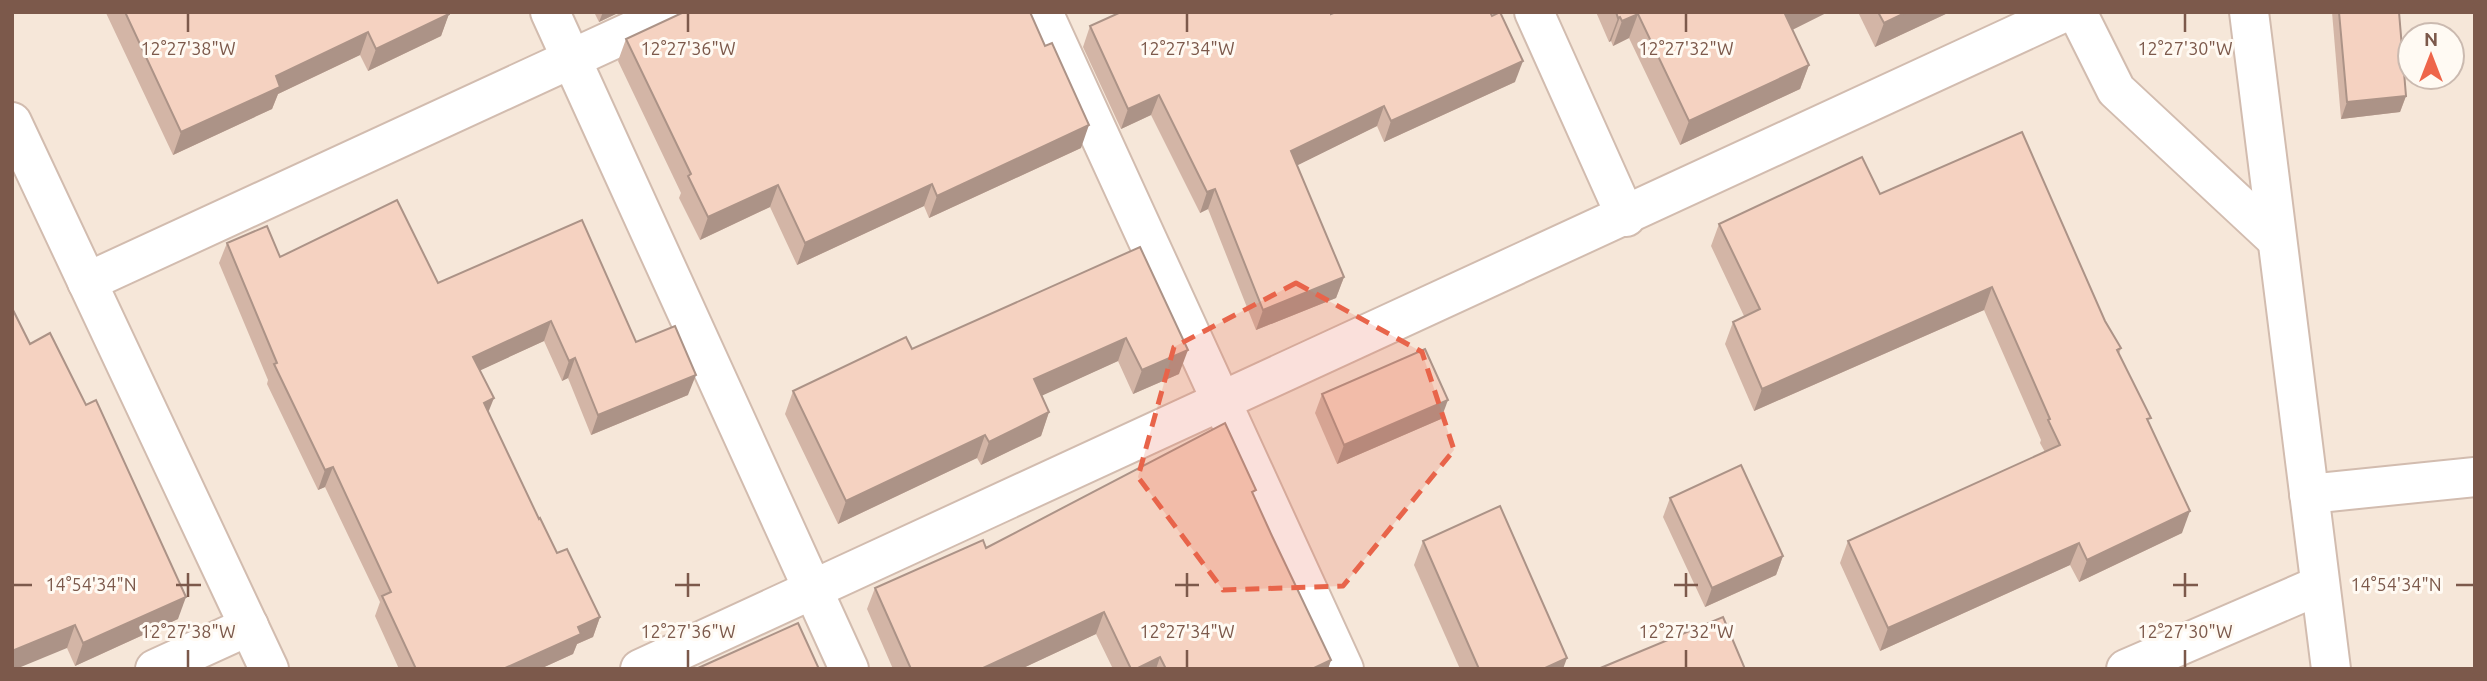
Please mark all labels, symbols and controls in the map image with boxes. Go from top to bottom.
north arrow [2396,21,2466,91]
text: N [2424,28,2438,50]
text: 12°27'38"W [140,38,236,58]
text: 12°27'36"W [640,38,736,58]
text: 12°27'34"W [1139,38,1235,58]
text: 12°27'32"W [1638,38,1734,58]
text: 12°27'30"W [2137,38,2233,58]
text: 14°54'34"N [45,574,137,594]
text: 14°54'34"N [2350,574,2442,594]
text: 12°27'38"W [140,621,236,641]
text: 12°27'36"W [640,621,736,641]
text: 12°27'34"W [1139,621,1235,641]
text: 12°27'32"W [1638,621,1734,641]
text: 12°27'30"W [2137,621,2233,641]

